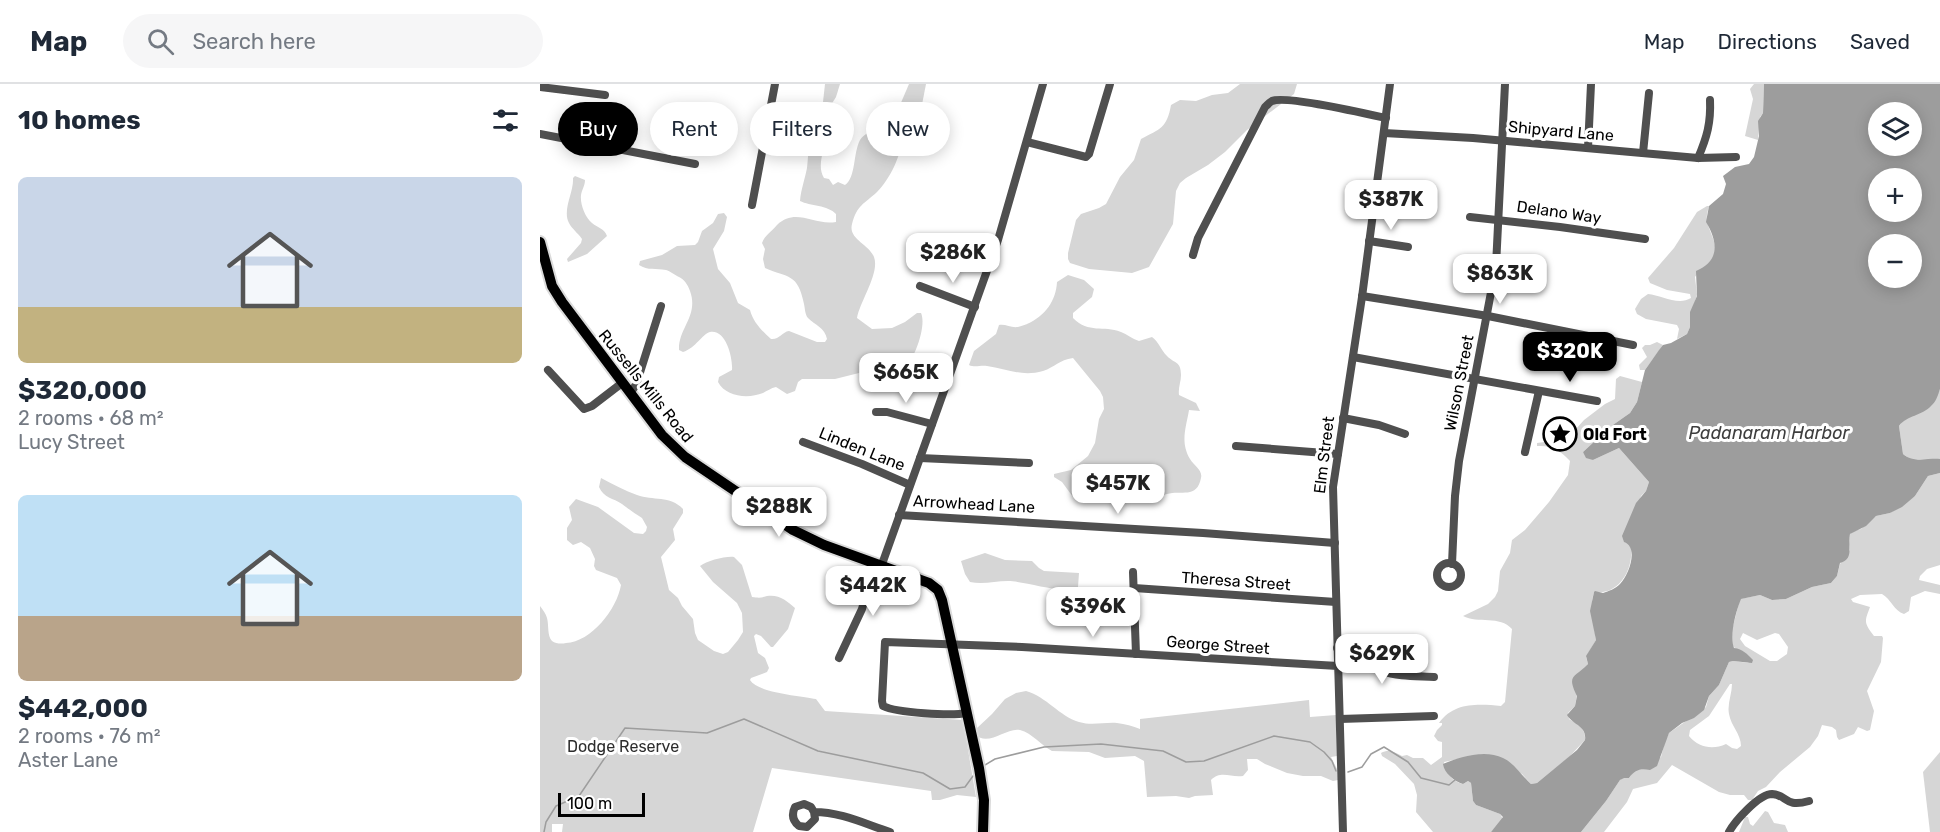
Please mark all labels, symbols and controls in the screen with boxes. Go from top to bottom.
search box [123,14,543,68]
text: Map [30,25,87,58]
icon: search [144,25,177,58]
text: Search here [192,28,316,55]
text: Map [1644,29,1685,54]
text: Directions [1718,29,1817,54]
text: Saved [1850,29,1910,54]
chip: Buy [558,102,638,156]
chip: Rent [650,102,738,156]
chip: Filters [750,102,854,156]
chip: New [866,102,950,156]
map controls [1868,102,1922,288]
button: layers [1868,102,1922,156]
icon: filters [489,104,522,137]
text: 10 homes [18,105,141,136]
street label: Shipyard Lane [1507,117,1615,145]
button: + [1868,168,1922,222]
pin: $387K [1349,180,1433,231]
text: $387K [1359,187,1423,211]
street label: Delano Way [1515,197,1603,227]
icon: home [216,216,324,324]
pin: $286K [911,233,995,284]
button: − [1868,234,1922,288]
text: $286K [920,240,986,264]
pin: $863K [1458,254,1542,305]
text: $863K [1467,261,1533,285]
street label: Russells Mills Road [595,326,697,446]
pin: $320K [1528,332,1612,383]
street label: Wilson Street [1440,333,1478,433]
text: $320K [1537,339,1603,363]
pin: $665K [864,353,948,404]
text: $665K [873,360,939,384]
text: $320,000 [18,375,147,406]
text: 2 rooms · 68 m² [18,406,164,430]
street label: Elm Street [1310,415,1338,495]
place icon: Old Fort [1542,416,1578,452]
water label: Padanaram Harbor [1689,422,1851,444]
street label: Linden Lane [816,423,908,475]
place label: Old Fort [1583,425,1647,444]
text: Lucy Street [18,430,125,454]
pin: $457K [1076,464,1160,515]
text: $457K [1086,471,1150,495]
pin: $288K [737,487,821,538]
street label: Arrowhead Lane [913,491,1035,517]
text: $288K [746,494,812,518]
icon: home [216,534,324,642]
pin: $442K [831,566,915,617]
street label: Theresa Street [1181,568,1291,594]
text: $442K [840,573,906,597]
pin: $396K [1051,587,1135,638]
text: $396K [1060,594,1126,618]
street label: George Street [1166,632,1270,658]
pin: $629K [1340,634,1424,685]
text: $629K [1349,641,1415,665]
text: $442,000 [18,693,148,724]
text: 2 rooms · 76 m² [18,724,161,748]
park label: Dodge Reserve [567,737,679,756]
text: Aster Lane [18,748,118,772]
scale bar [558,790,645,818]
text: 100 m [567,794,612,813]

